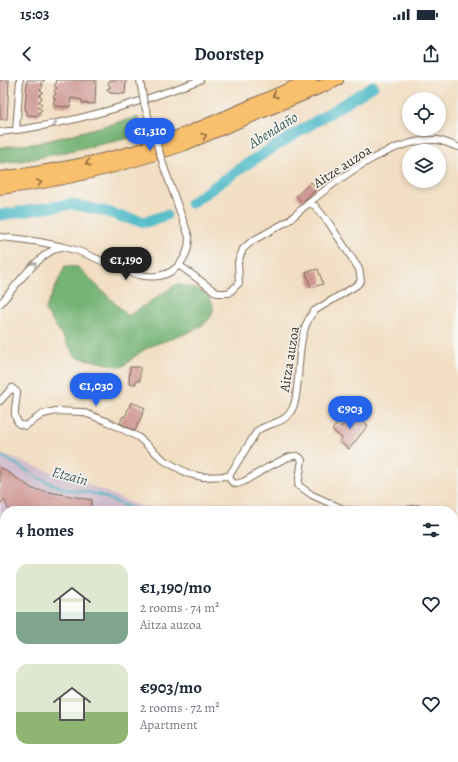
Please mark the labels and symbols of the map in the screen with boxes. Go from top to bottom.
one-way arrow [272,90,280,98]
water label: Abendaño [244,107,302,154]
pin: €1,310 [117,118,183,152]
one-way arrow [51,120,58,128]
one-way arrow [200,133,207,141]
street label: Aitze auzoa [309,140,376,193]
one-way arrow [84,159,91,167]
one-way arrow [36,179,42,188]
pin: €1,190 [93,247,159,281]
one-way arrow [30,262,37,270]
street label: Aitza auzoa [275,324,304,394]
pin: €1,030 [63,373,129,407]
pin: €903 [326,396,374,430]
water label: Etzain [50,462,90,490]

